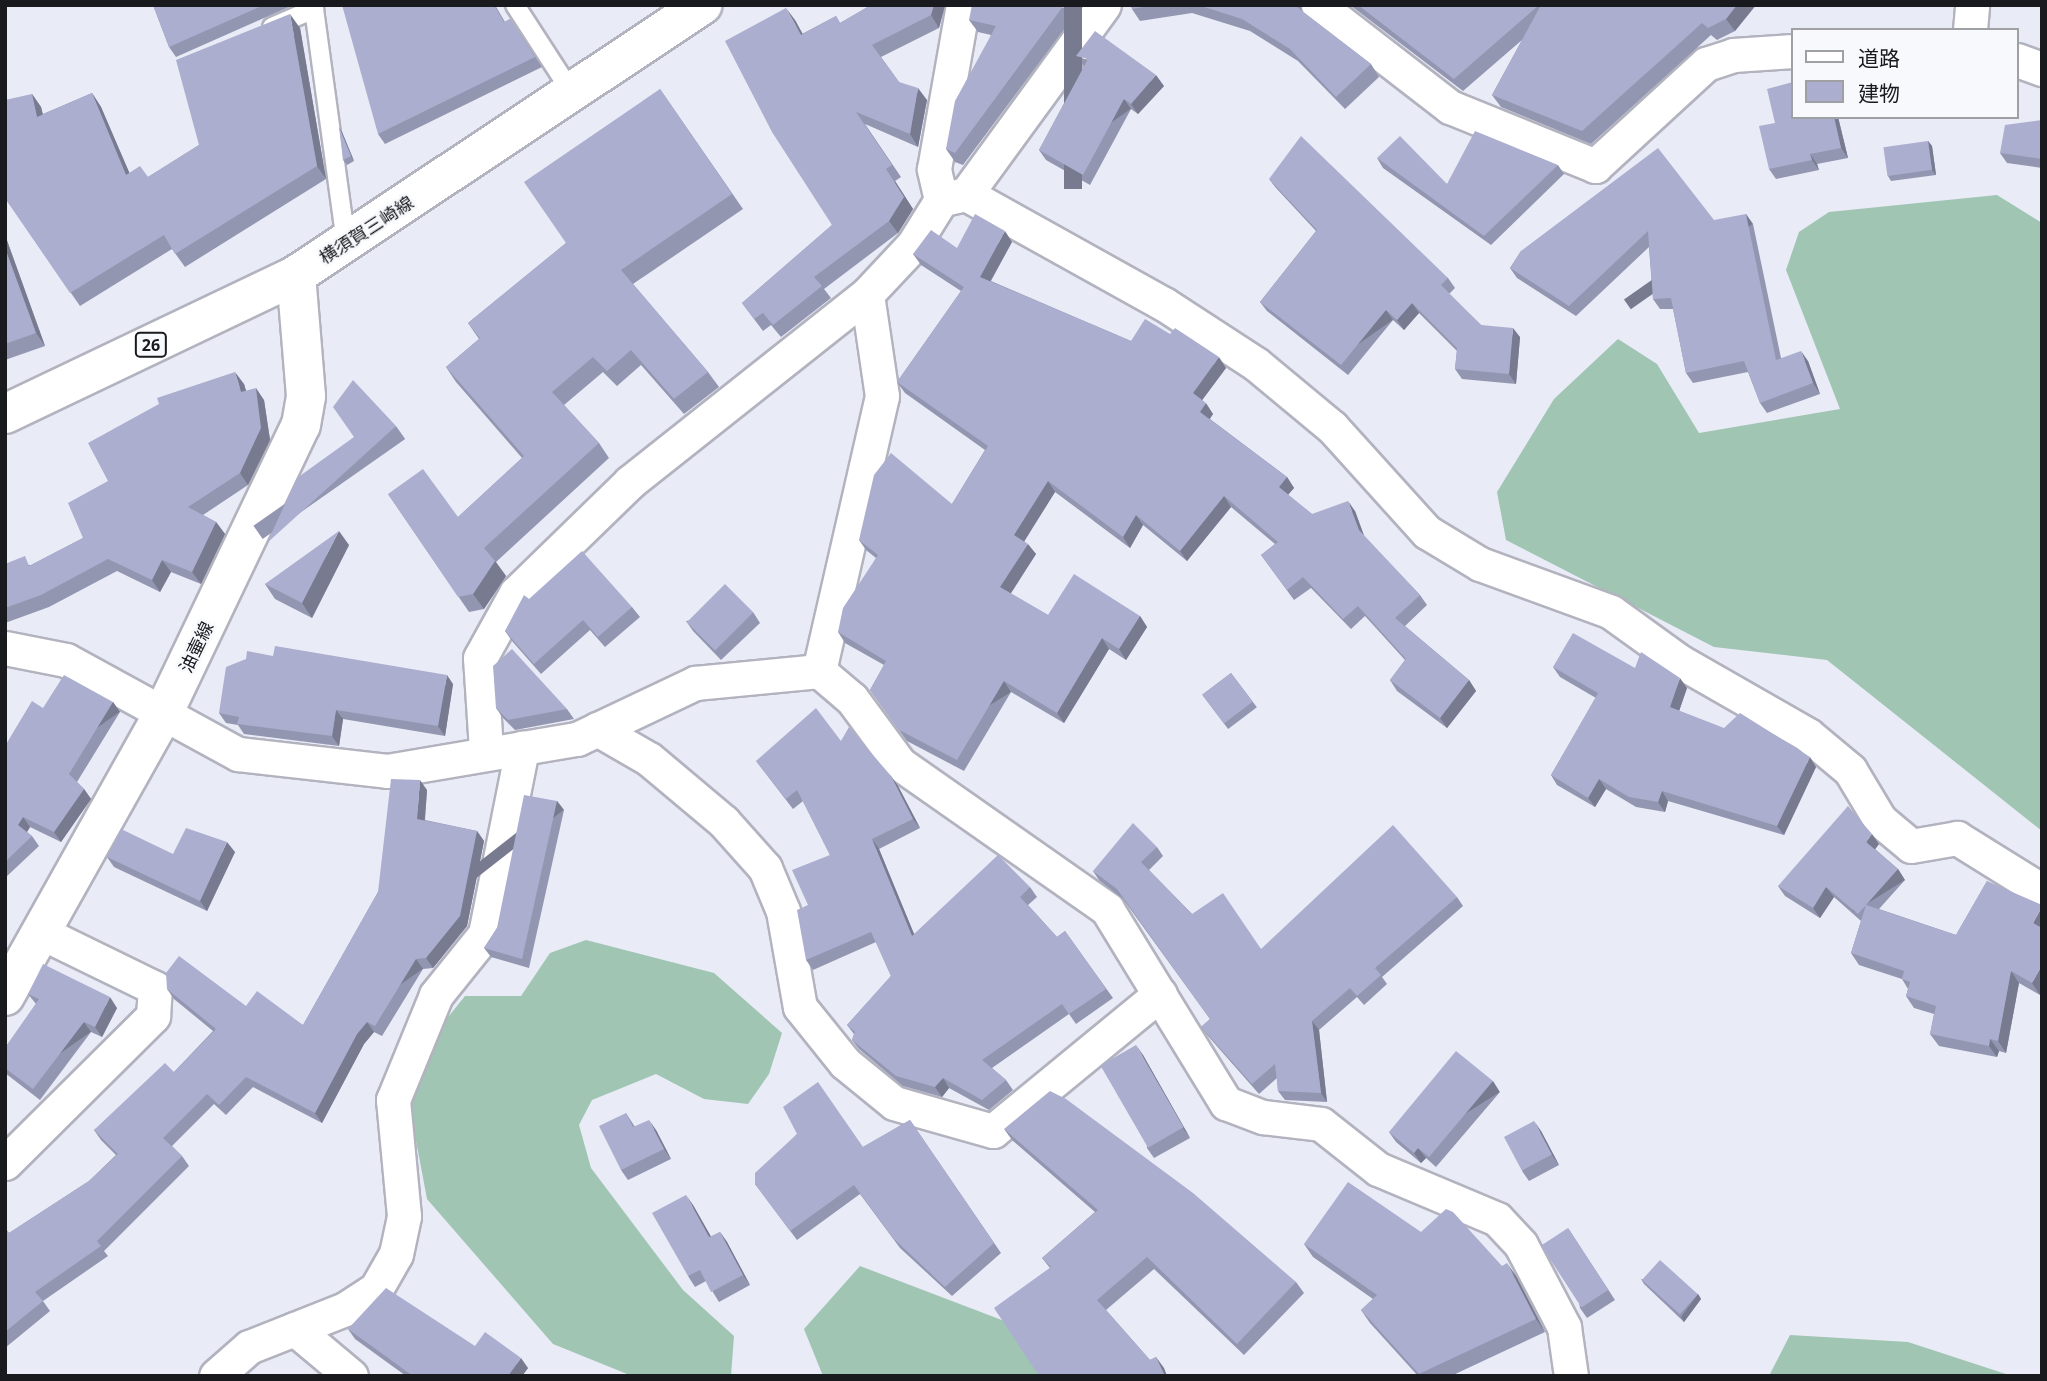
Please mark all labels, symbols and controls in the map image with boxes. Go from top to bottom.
legend [1792,28,2019,119]
text: 道路 [1858,44,1900,72]
text: 建物 [1858,79,1900,107]
street label: 横須賀三崎線 [315,192,417,268]
road number: 26 [134,332,168,358]
street label: 油壷線 [174,618,218,676]

